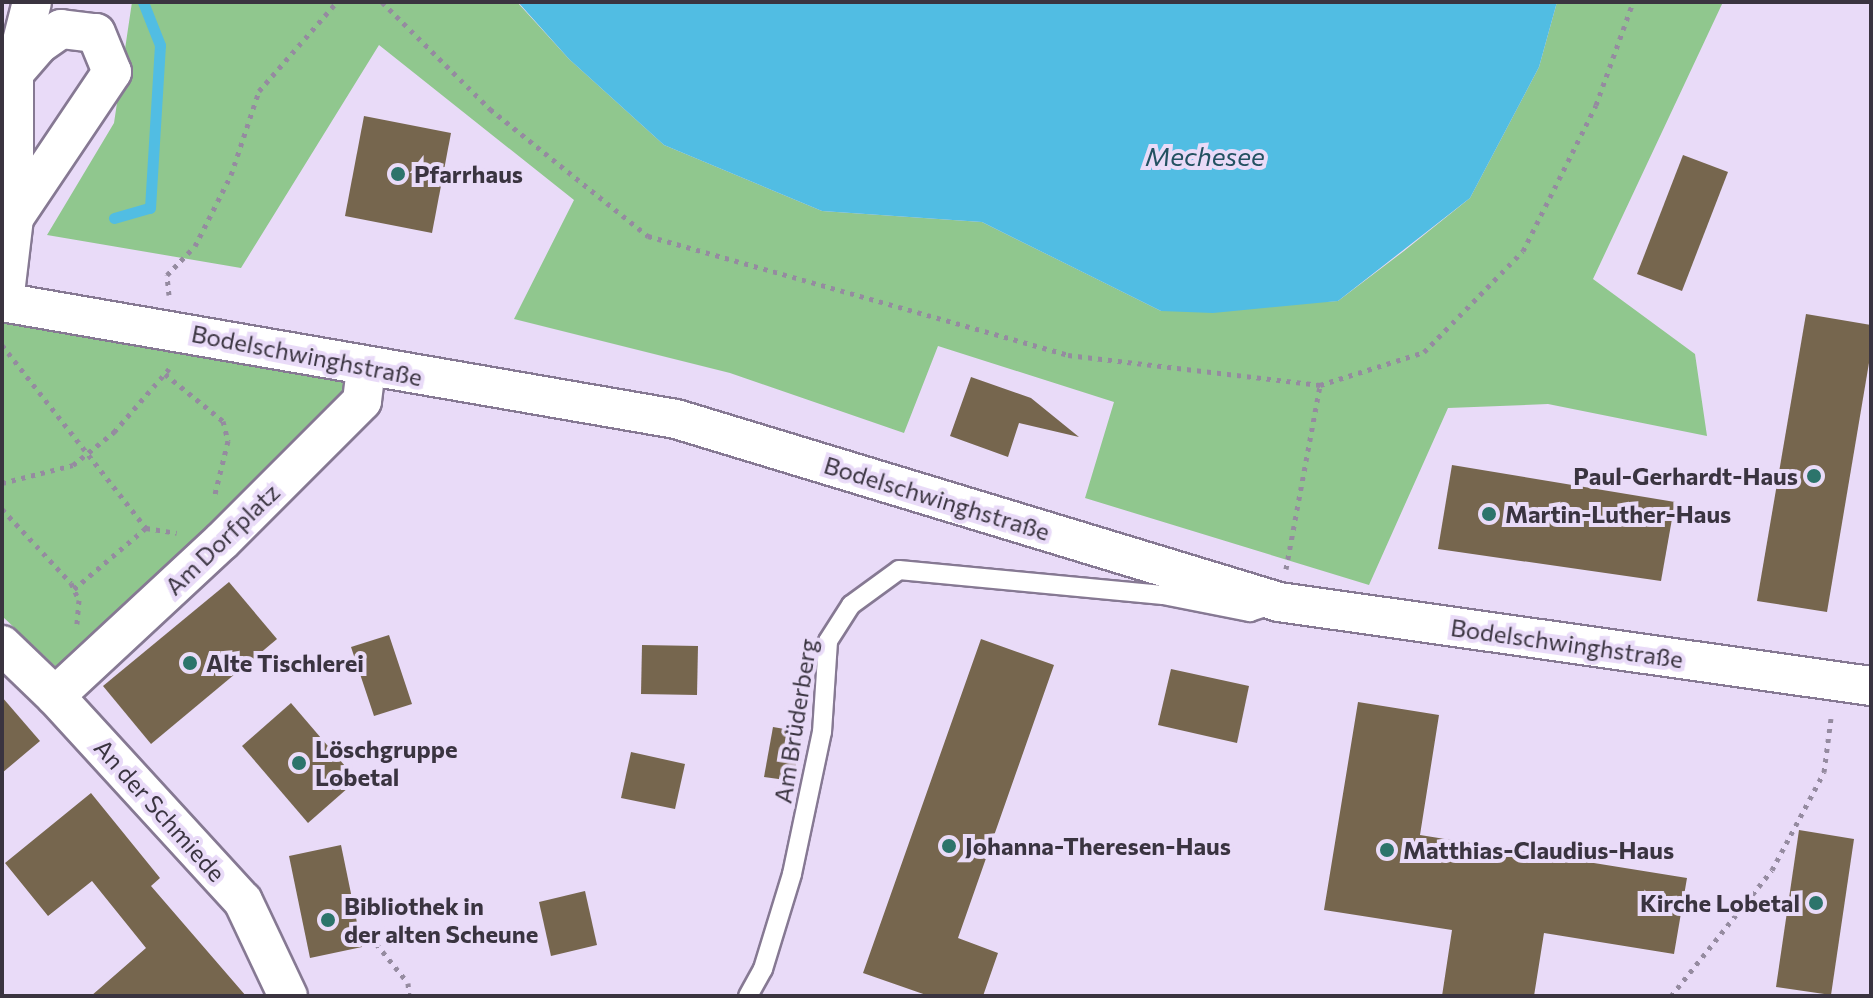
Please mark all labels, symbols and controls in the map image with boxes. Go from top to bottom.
water label: Mechesee [1145,140,1265,172]
place label: Pfarrhaus [414,160,523,188]
marker: Pfarrhaus [389,165,407,183]
street label: Bodelschwinghstraße [189,319,425,391]
street label: Bodelschwinghstraße [821,450,1053,546]
place label: Paul-Gerhardt-Haus [1573,462,1798,490]
marker: Paul-Gerhardt-Haus [1805,467,1823,485]
street label: Am Dorfplatz [159,477,285,601]
place label: Martin-Luther-Haus [1505,500,1731,528]
marker: Martin-Luther-Haus [1480,505,1498,523]
street label: Bodelschwinghstraße [1449,612,1685,674]
street label: Am Brüderberg [768,637,822,805]
place label: Alte Tischlerei [206,649,364,677]
marker: Alte Tischlerei [181,654,199,672]
street label: An der Schmiede [89,733,231,887]
place label: Löschgruppe Lobetal [315,735,458,791]
marker: Löschgruppe Lobetal [290,754,308,772]
place label: Johanna-Theresen-Haus [965,832,1231,860]
place label: Matthias-Claudius-Haus [1403,836,1674,864]
marker: Johanna-Theresen-Haus [940,837,958,855]
marker: Matthias-Claudius-Haus [1378,841,1396,859]
place label: Kirche Lobetal [1640,889,1800,917]
place label: Bibliothek in der alten Scheune [344,892,538,948]
marker: Kirche Lobetal [1807,894,1825,912]
marker: Bibliothek in der alten Scheune [319,911,337,929]

